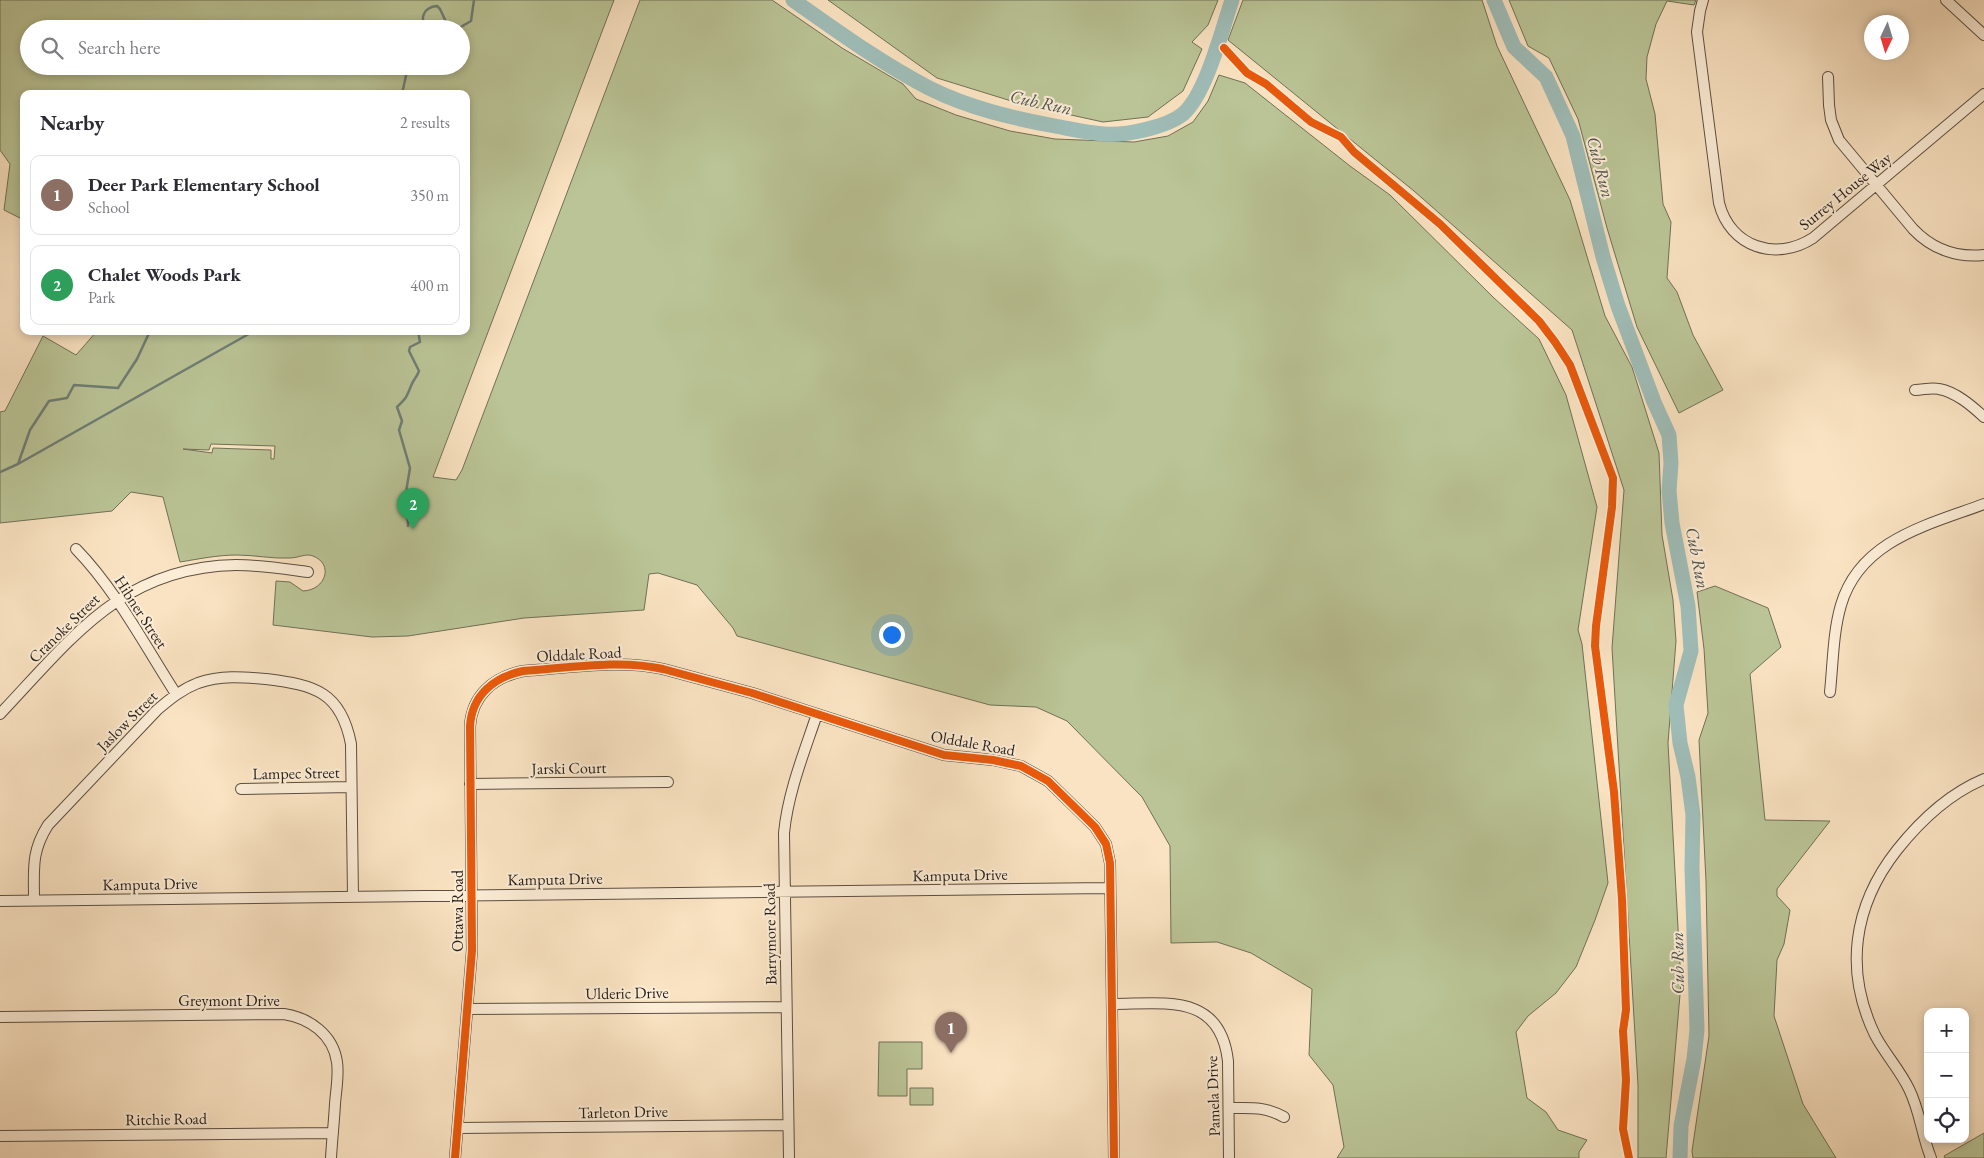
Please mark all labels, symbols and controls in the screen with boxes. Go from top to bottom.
north arrow [1864,15,1909,60]
search box [20,20,470,75]
icon: search [38,34,66,62]
text: Search here [78,35,160,60]
water label: Cub Run [1008,84,1074,120]
text: Nearby [40,109,104,136]
text: 2 results [400,112,450,133]
water label: Cub Run [1582,134,1620,200]
street label: Surrey House Way [1794,147,1896,235]
text: Deer Park Elementary School [88,172,320,197]
text: 1 [53,185,61,206]
text: 350 m [410,185,449,206]
text: School [88,197,130,218]
text: Chalet Woods Park [88,262,241,287]
text: 2 [53,275,61,296]
text: 400 m [410,275,449,296]
text: Park [88,287,115,308]
pin: 2 [397,488,429,529]
water label: Cub Run [1681,525,1715,591]
street label: Hibner Street [109,571,173,653]
street label: Cranoke Street [24,589,104,667]
your location [879,622,905,648]
street label: Olddale Road [536,641,623,667]
street label: Jaslow Street [91,686,162,757]
street label: Olddale Road [929,725,1018,761]
street label: Jarski Court [529,757,607,779]
street label: Lampec Street [252,762,340,784]
street label: Kamputa Drive [912,864,1008,886]
street label: Kamputa Drive [507,868,603,890]
street label: Ottawa Road [447,869,468,952]
street label: Kamputa Drive [102,873,198,895]
street label: Barrymore Road [759,882,781,985]
water label: Cub Run [1665,932,1689,994]
street label: Ulderic Drive [585,982,669,1004]
street label: Greymont Drive [178,990,280,1011]
map controls [1924,1008,1969,1143]
button: + [1924,1008,1969,1053]
pin: 1 [935,1012,967,1053]
button: − [1924,1053,1969,1098]
street label: Pamela Drive [1201,1055,1225,1137]
button: locate [1924,1098,1969,1143]
street label: Tarleton Drive [578,1101,668,1123]
street label: Ritchie Road [125,1108,208,1130]

